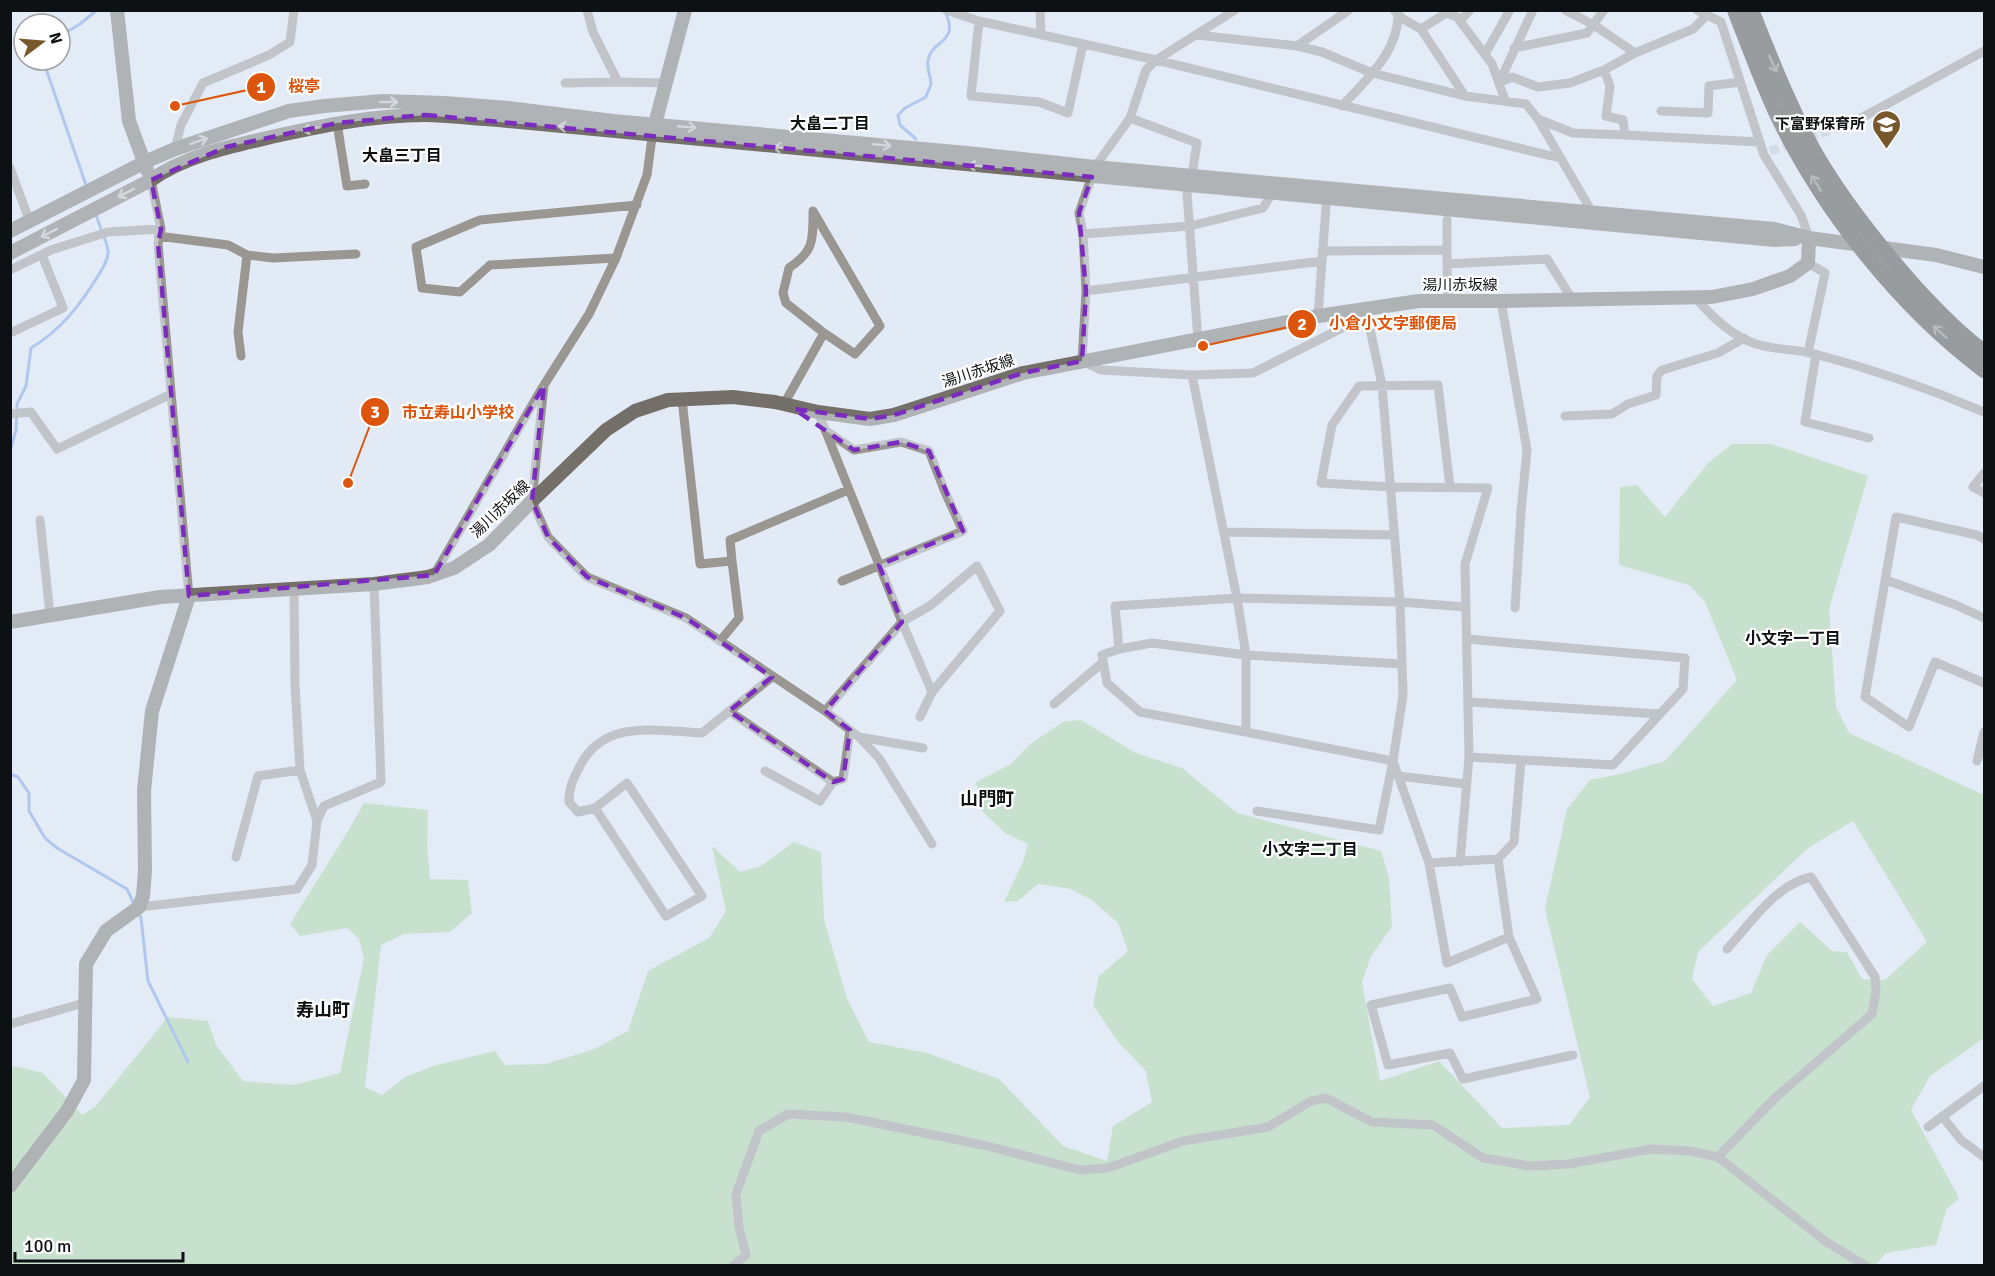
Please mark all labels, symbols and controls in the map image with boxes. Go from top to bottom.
north arrow [12,12,72,72]
text: N [44,30,67,46]
one-way arrow [1768,55,1779,73]
callout: 桜亭 [246,70,332,104]
text: 1 [256,76,266,98]
text: 桜亭 [288,77,320,97]
one-way arrow [378,96,398,108]
school or university icon: 下富野保育所 [1870,108,1902,150]
district label: 大畠二丁目 [790,114,870,134]
place label: 下富野保育所 [1775,115,1865,133]
one-way arrow [558,121,578,132]
one-way arrow [677,122,697,133]
one-way arrow [302,124,321,135]
one-way arrow [189,134,208,145]
one-way arrow [871,140,891,151]
one-way arrow [773,142,793,153]
district label: 大畠三丁目 [362,146,442,166]
one-way arrow [967,160,987,171]
one-way arrow [1809,175,1821,192]
one-way arrow [118,188,136,199]
one-way arrow [41,228,59,239]
street label: 湯川赤坂線 [1422,276,1498,294]
callout: 小倉小文字郵便局 [1287,307,1469,341]
text: 2 [1297,313,1307,335]
text: 小倉小文字郵便局 [1329,314,1457,334]
one-way arrow [1933,325,1948,339]
street label: 湯川赤坂線 [940,351,1016,391]
callout: 市立寿山小学校 [360,395,526,429]
text: 3 [370,401,380,423]
text: 市立寿山小学校 [402,403,514,423]
street label: 湯川赤坂線 [467,476,533,542]
district label: 小文字一丁目 [1745,629,1841,649]
district label: 山門町 [960,788,1014,810]
district label: 小文字二丁目 [1262,840,1358,860]
district label: 寿山町 [296,999,350,1021]
scale bar [15,1225,183,1263]
text: 100 m [24,1235,71,1257]

